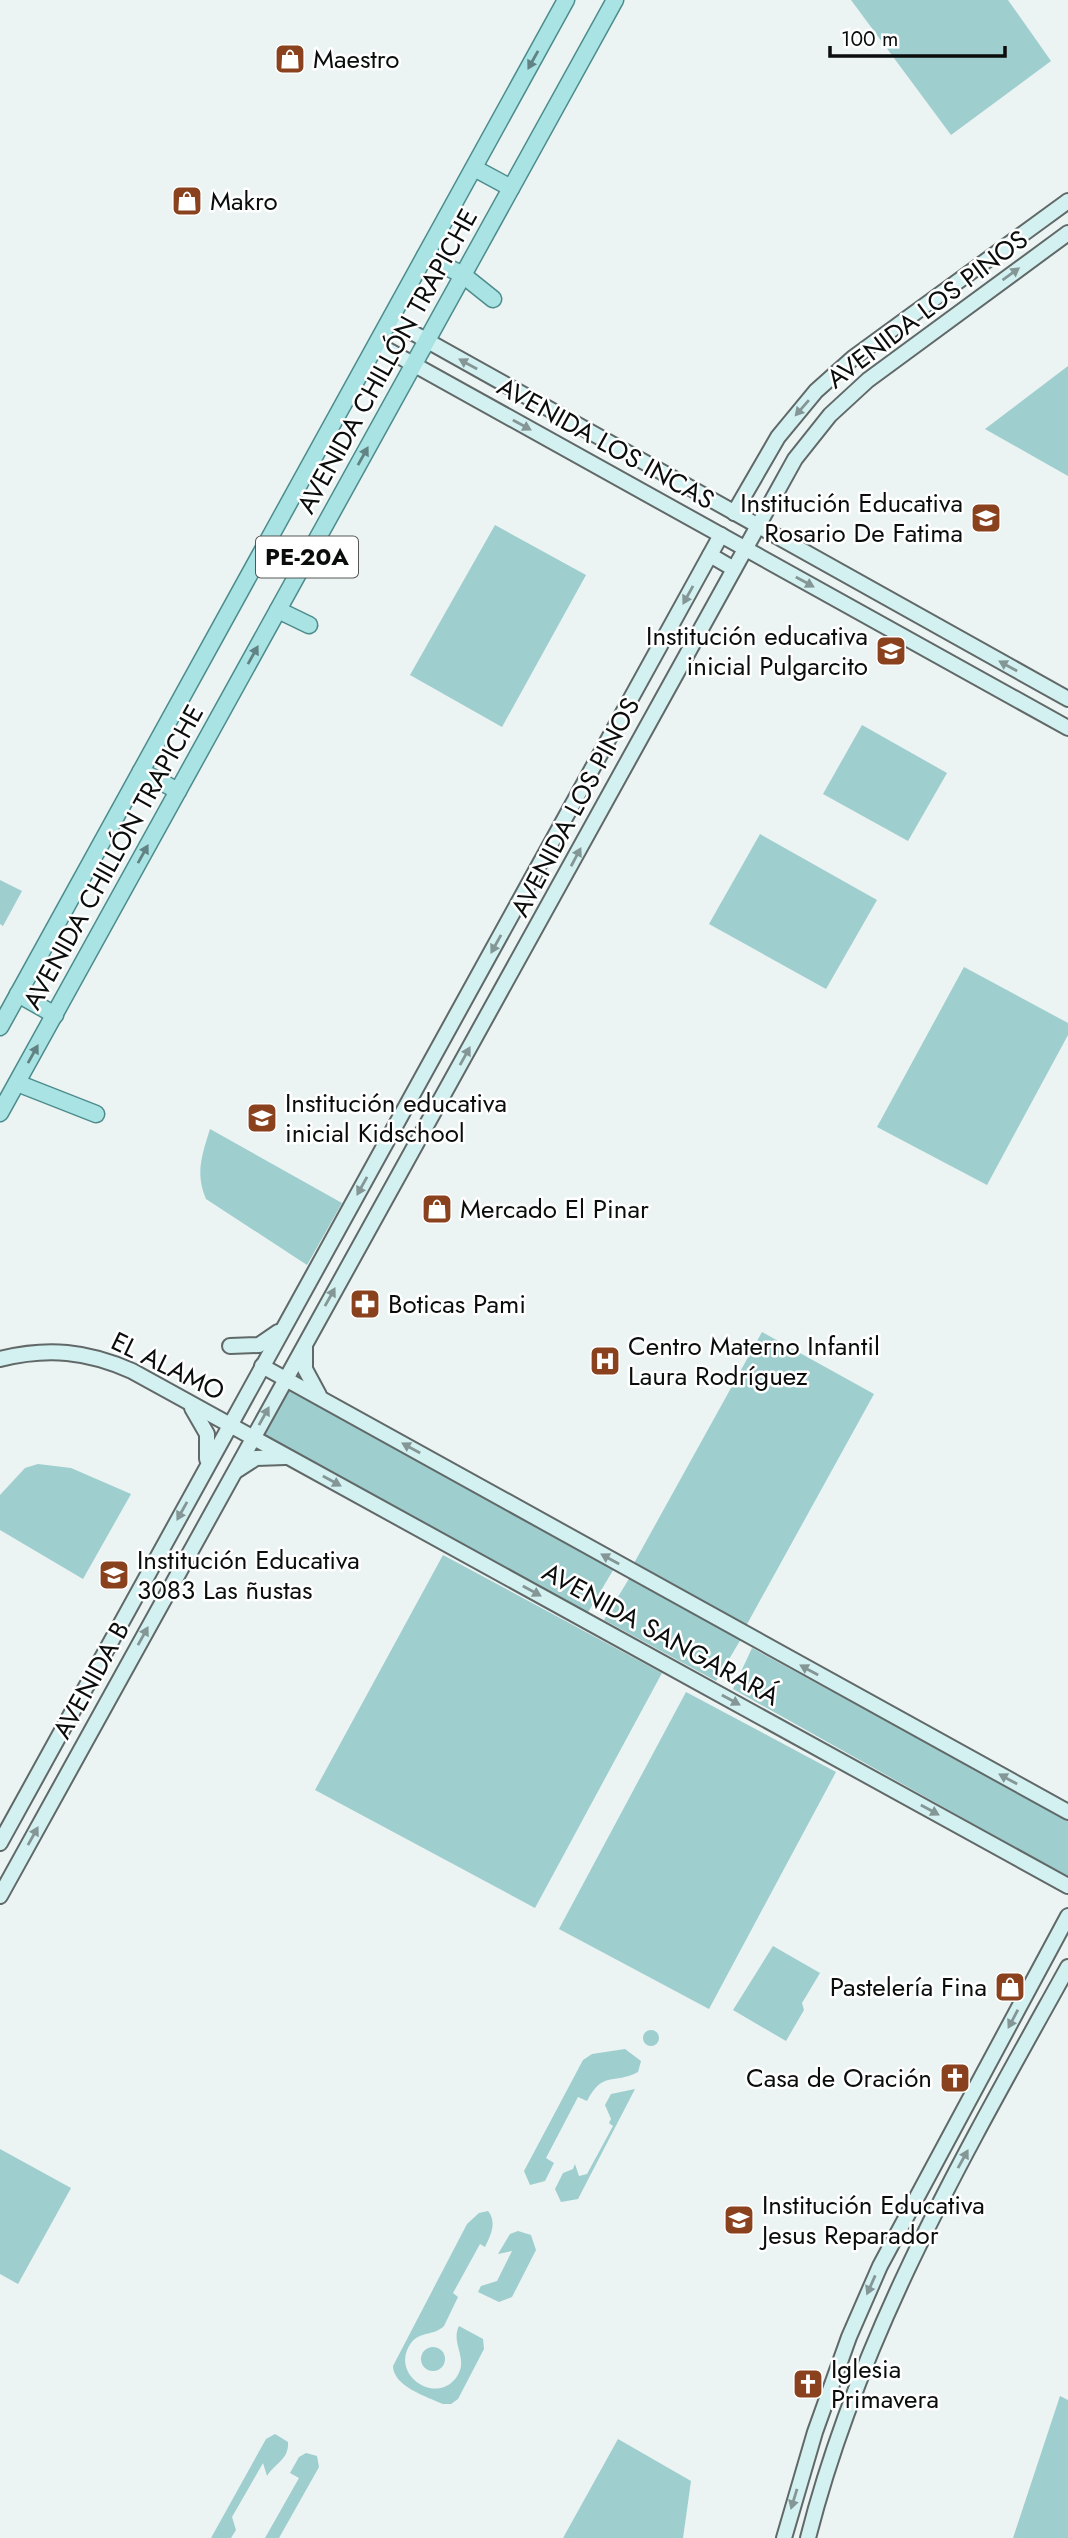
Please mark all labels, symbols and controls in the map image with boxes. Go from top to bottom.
scale bar [830,14,1005,58]
text: 100 m [841,24,898,54]
place label: Maestro [313,40,399,78]
shop icon: Maestro [273,42,307,76]
one-way arrow [528,50,540,70]
place label: Makro [210,182,278,220]
shop icon: Makro [170,184,204,218]
street label: AVENIDA CHILLÓN TRAPICHE [287,202,487,520]
street label: AVENIDA LOS PINOS [818,221,1036,397]
one-way arrow [1002,268,1020,282]
one-way arrow [458,358,477,370]
street label: AVENIDA LOS INCAS [490,367,722,519]
one-way arrow [794,399,810,416]
one-way arrow [512,419,532,431]
one-way arrow [357,446,369,466]
place label: Institución Educativa Rosario De Fatima [740,484,963,552]
school or university icon: Institución Educativa Rosario De Fatima [969,501,1003,535]
road number: PE-20A [256,536,358,578]
one-way arrow [795,576,815,588]
one-way arrow [682,585,694,605]
place label: Institución educativa inicial Pulgarcito [646,617,868,685]
school or university icon: Institución educativa inicial Pulgarcito [874,634,908,668]
one-way arrow [247,645,259,665]
one-way arrow [999,660,1018,672]
street label: AVENIDA LOS PINOS [501,691,649,923]
street label: AVENIDA CHILLÓN TRAPICHE [13,698,213,1016]
one-way arrow [137,845,149,864]
one-way arrow [570,847,582,867]
one-way arrow [490,934,501,954]
one-way arrow [27,1044,39,1063]
one-way arrow [459,1047,471,1066]
place label: Institución educativa inicial Kidschool [285,1084,507,1152]
school or university icon: Institución educativa inicial Kidschool [245,1101,279,1135]
one-way arrow [356,1177,368,1196]
place label: Mercado El Pinar [460,1190,649,1228]
shop icon: Mercado El Pinar [420,1192,454,1226]
place label: Boticas Pami [388,1285,526,1323]
one-way arrow [324,1287,335,1307]
pharmacy icon: Boticas Pami [348,1287,382,1321]
street label: EL ALAMO [105,1322,231,1410]
place label: Centro Materno Infantil Laura Rodríguez [628,1327,880,1395]
hospital icon: Centro Materno Infantil Laura Rodríguez [588,1344,622,1378]
one-way arrow [258,1406,270,1425]
one-way arrow [401,1442,421,1454]
one-way arrow [323,1475,342,1487]
one-way arrow [176,1502,188,1521]
place label: Institución Educativa 3083 Las ñustas [137,1541,360,1609]
street label: AVENIDA SANGARARÁ [535,1553,787,1715]
one-way arrow [600,1553,620,1565]
school or university icon: Institución Educativa 3083 Las ñustas [97,1558,131,1592]
one-way arrow [522,1585,541,1597]
street label: AVENIDA B [43,1614,139,1746]
one-way arrow [136,1626,148,1646]
one-way arrow [799,1664,818,1676]
one-way arrow [721,1695,741,1706]
one-way arrow [998,1773,1018,1785]
one-way arrow [921,1804,940,1816]
one-way arrow [27,1826,39,1845]
place label: Pastelería Fina [830,1968,987,2006]
shop icon: Pastelería Fina [993,1970,1027,2004]
one-way arrow [1008,2010,1020,2030]
place label: Casa de Oración [746,2059,932,2097]
church icon: Casa de Oración [938,2061,972,2095]
one-way arrow [957,2149,969,2168]
place label: Institución Educativa Jesus Reparador [759,2186,985,2254]
school or university icon: Institución Educativa Jesus Reparador [722,2203,756,2237]
one-way arrow [865,2274,876,2295]
place label: Iglesia Primavera [831,2350,939,2418]
church icon: Iglesia Primavera [791,2367,825,2401]
one-way arrow [789,2488,799,2509]

